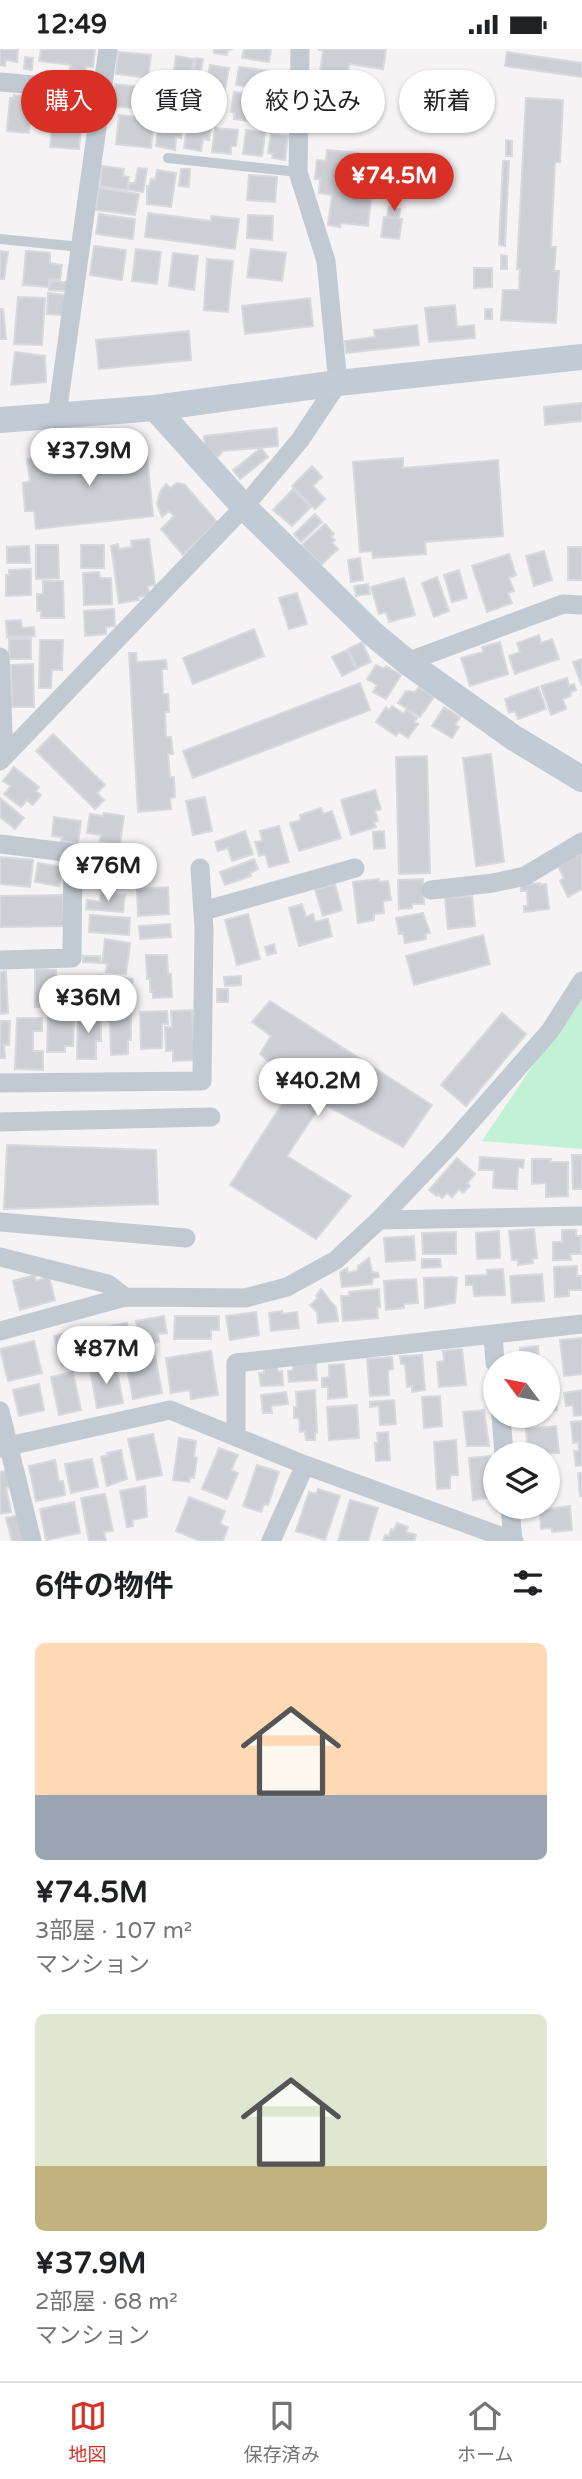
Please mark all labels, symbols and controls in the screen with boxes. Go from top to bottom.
text: 12:49 [35,9,107,40]
chip: 購入 [21,70,117,133]
chip: 賃貸 [131,70,227,133]
chip: 絞り込み [241,70,385,133]
chip: 新着 [399,70,495,133]
pin: ¥74.5M [337,153,451,213]
text: ¥74.5M [351,162,437,190]
pin: ¥37.9M [32,429,146,488]
text: ¥37.9M [46,437,132,465]
pin: ¥76M [67,843,149,903]
text: ¥76M [75,852,141,880]
pin: ¥36M [47,975,129,1035]
text: ¥36M [55,984,121,1012]
pin: ¥40.2M [261,1059,375,1118]
text: ¥40.2M [275,1067,361,1095]
pin: ¥87M [65,1327,147,1386]
text: ¥87M [73,1335,139,1363]
north arrow [483,1351,560,1428]
map controls [483,1351,560,1519]
button: layers [483,1442,560,1519]
icon: filters [509,1564,547,1602]
text: 6件の物件 [35,1568,174,1605]
icon: home [228,1688,354,1814]
text: ¥74.5M [35,1874,148,1911]
text: 3部屋 · 107 m² [35,1917,192,1945]
text: マンション [35,1951,150,1979]
icon: home [228,2059,354,2185]
text: ¥37.9M [35,2245,147,2282]
text: 2部屋 · 68 m² [35,2288,178,2316]
text: マンション [35,2322,150,2350]
tab: 地図 [69,2397,107,2466]
tab: 保存済み [244,2397,320,2466]
tab: ホーム [457,2397,513,2466]

